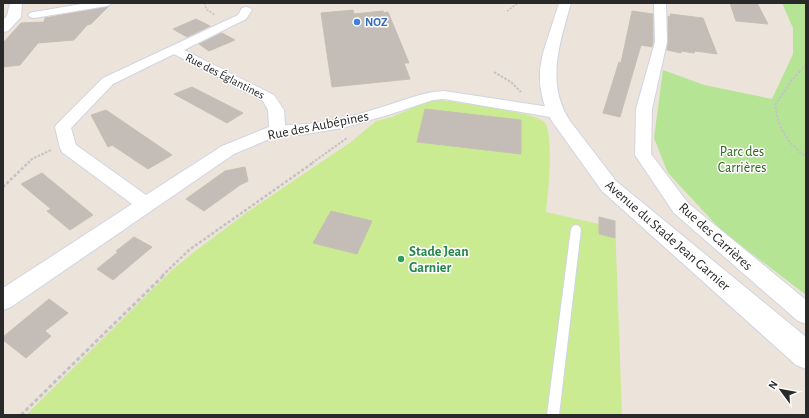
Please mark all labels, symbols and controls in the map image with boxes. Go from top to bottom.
place label: NOZ [365,16,388,28]
marker: NOZ [352,17,362,27]
street label: Rue des Églantines [184,50,267,101]
street label: Rue des Aubépines [267,109,370,143]
park label: Parc des Carrières [718,145,766,175]
street label: Avenue du Stade Jean Garnier [602,178,733,294]
street label: Rue des Carrières [676,200,755,273]
place label: Stade Jean Garnier [409,245,469,275]
marker: Stade Jean Garnier [396,254,406,264]
north arrow [761,370,801,410]
text: N [766,379,780,391]

